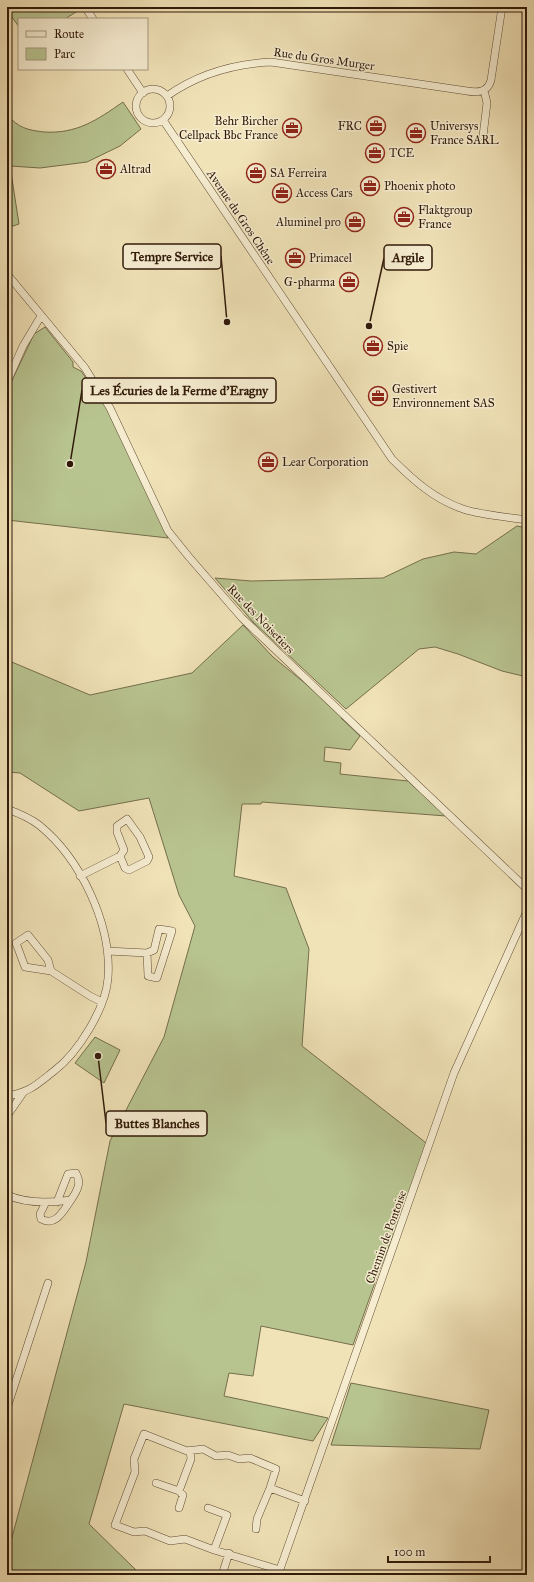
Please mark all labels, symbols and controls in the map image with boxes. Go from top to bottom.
legend [18,18,148,70]
text: Route [54,27,84,41]
street label: Rue du Gros Murger [272,45,376,74]
text: Parc [54,47,75,61]
place label: Behr Bircher Cellpack Bbc France [179,114,278,142]
office icon: FRC [365,115,387,137]
office icon: Behr Bircher Cellpack Bbc France [281,117,303,139]
place label: FRC [338,119,362,133]
place label: Universys France SARL [430,119,499,147]
office icon: Universys France SARL [405,122,427,144]
office icon: TCE [364,142,386,164]
place label: TCE [389,146,414,160]
office icon: Altrad [95,158,117,180]
place label: Altrad [119,162,151,176]
office icon: SA Ferreira [245,162,267,184]
street label: Avenue du Gros Chêne [204,166,278,267]
place label: SA Ferreira [270,166,328,180]
office icon: Phoenix photo [359,175,381,197]
place label: Phoenix photo [384,179,455,193]
office icon: Access Cars [271,182,293,204]
place label: Access Cars [295,186,353,200]
place label: Flaktgroup France [418,203,473,231]
office icon: Flaktgroup France [393,206,415,228]
office icon: Aluminel pro [344,211,366,233]
place label: Aluminel pro [275,215,341,229]
callout: Tempre Service [123,244,221,269]
callout: Argile [384,245,432,270]
office icon: Primacel [284,247,306,269]
text: Tempre Service [130,249,214,265]
text: Argile [391,250,425,266]
place label: Primacel [309,251,353,265]
office icon: G-pharma [338,271,360,293]
place label: G-pharma [284,275,336,289]
office icon: Spie [362,335,384,357]
place label: Spie [387,339,408,353]
callout: Les Écuries de la Ferme d'Eragny [82,378,276,403]
text: Les Écuries de la Ferme d'Eragny [90,382,269,399]
place label: Gestivert Environnement SAS [392,382,495,410]
office icon: Gestivert Environnement SAS [367,385,389,407]
office icon: Lear Corporation [257,451,279,473]
place label: Lear Corporation [282,455,369,469]
street label: Rue des Noisetiers [225,582,297,656]
callout: Buttes Blanches [106,1111,207,1136]
text: Buttes Blanches [114,1116,200,1132]
street label: Chemin de Pontoise [363,1189,409,1285]
scale bar [388,1538,490,1564]
text: 100 m [394,1545,425,1559]

